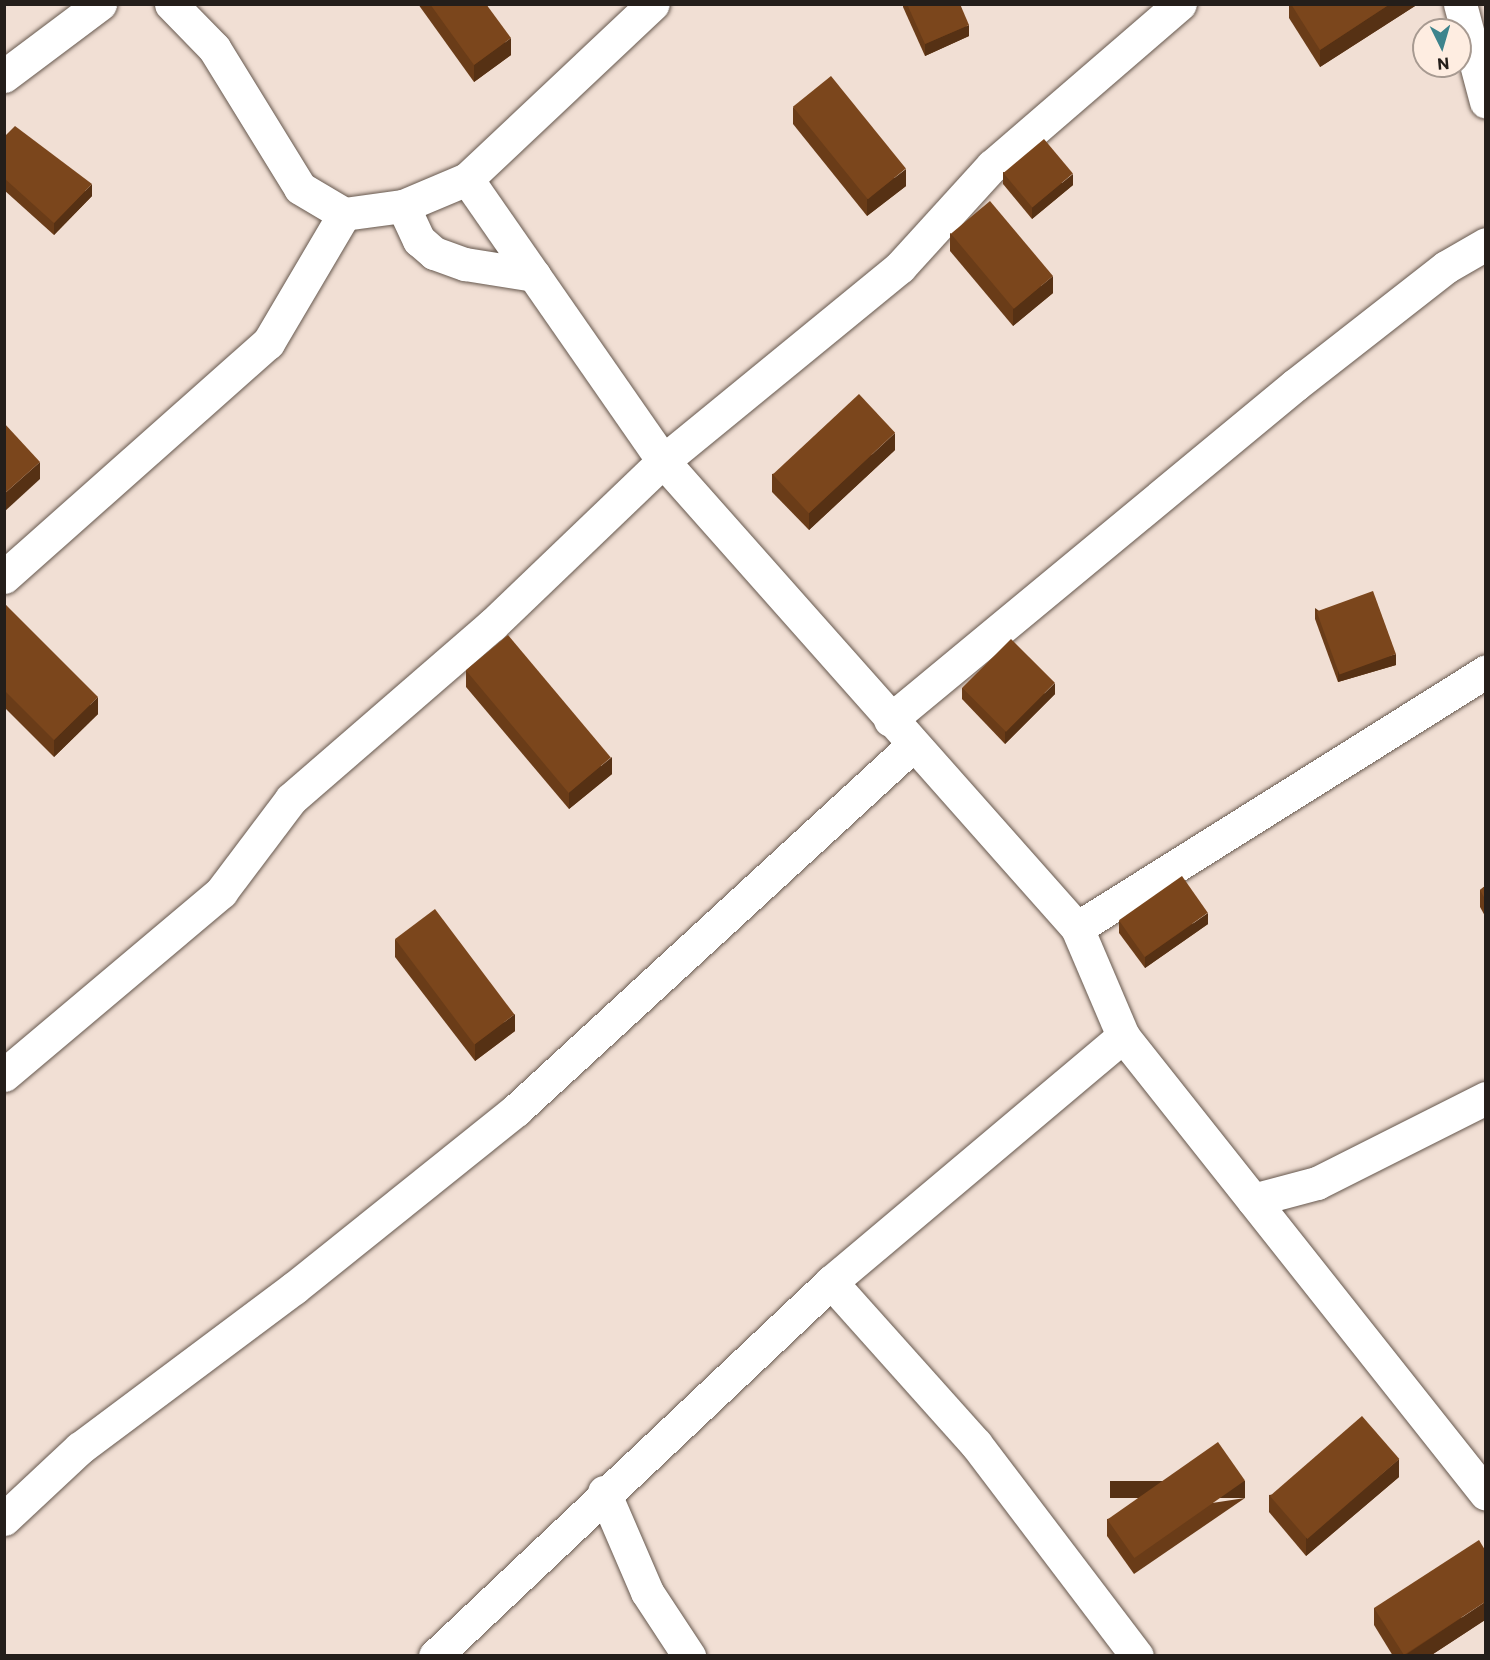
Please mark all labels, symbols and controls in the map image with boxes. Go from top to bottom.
north arrow [1412,18,1472,78]
text: N [1437,54,1450,74]

